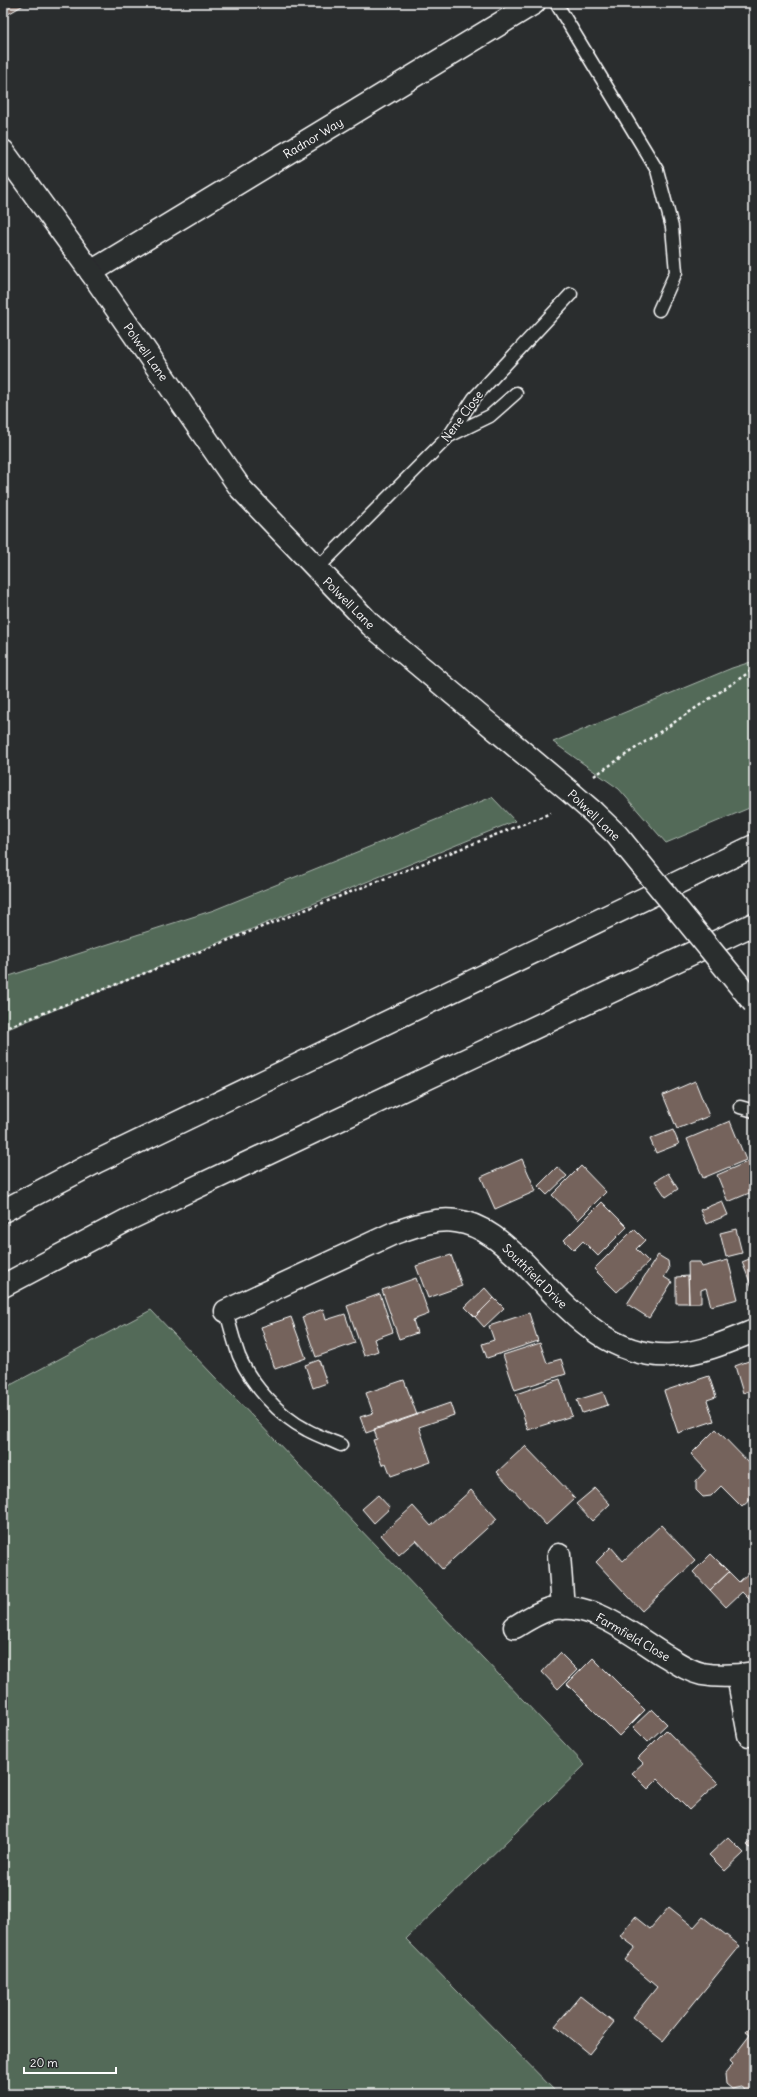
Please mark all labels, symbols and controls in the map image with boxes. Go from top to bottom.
street label: Radnor Way [280,114,346,162]
street label: Polwell Lane [121,320,171,384]
street label: Nene Close [438,387,486,445]
street label: Polwell Lane [320,574,378,632]
street label: Polwell Lane [565,786,623,844]
street label: Southfield Drive [500,1241,570,1311]
street label: Farmfield Close [593,1610,673,1664]
scale bar [24,2049,116,2075]
text: 20 m [30,2055,58,2070]

